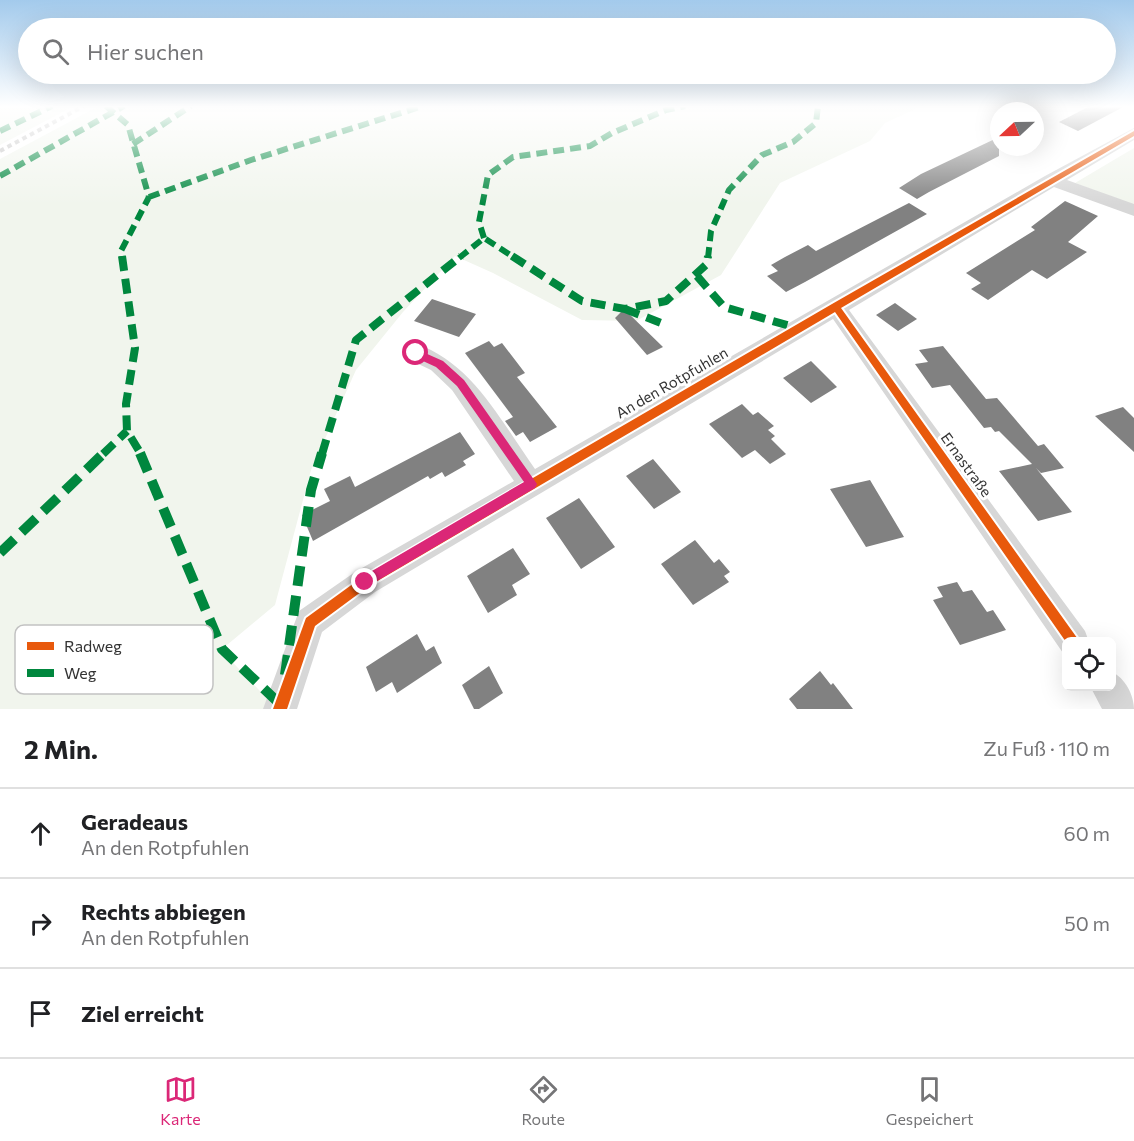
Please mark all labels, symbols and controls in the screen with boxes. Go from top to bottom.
search box [18,18,1116,84]
icon: search [39,35,72,68]
text: Hier suchen [87,38,204,65]
north arrow [990,102,1044,156]
route start [402,339,428,365]
street label: An den Rotpfuhlen [612,343,731,422]
street label: Ernastraße [937,429,996,500]
route end [351,568,377,594]
legend [15,625,213,694]
text: Radweg [64,636,122,655]
map controls [1062,637,1116,691]
button: locate [1062,637,1116,691]
text: Weg [64,663,97,682]
text: 2 Min. [24,733,98,764]
text: Zu Fuß · 110 m [983,736,1110,760]
text: Geradeaus [81,808,188,835]
icon: ahead [24,817,57,850]
text: 60 m [1064,821,1110,845]
text: An den Rotpfuhlen [81,835,250,859]
text: Rechts abbiegen [81,898,246,925]
icon: right [24,907,57,940]
text: 50 m [1064,911,1110,935]
text: An den Rotpfuhlen [81,925,250,949]
icon: arrive [24,997,57,1030]
text: Ziel erreicht [81,1000,204,1027]
tab: Karte [160,1073,201,1128]
tab: Route [521,1073,565,1128]
tab: Gespeichert [886,1073,974,1128]

